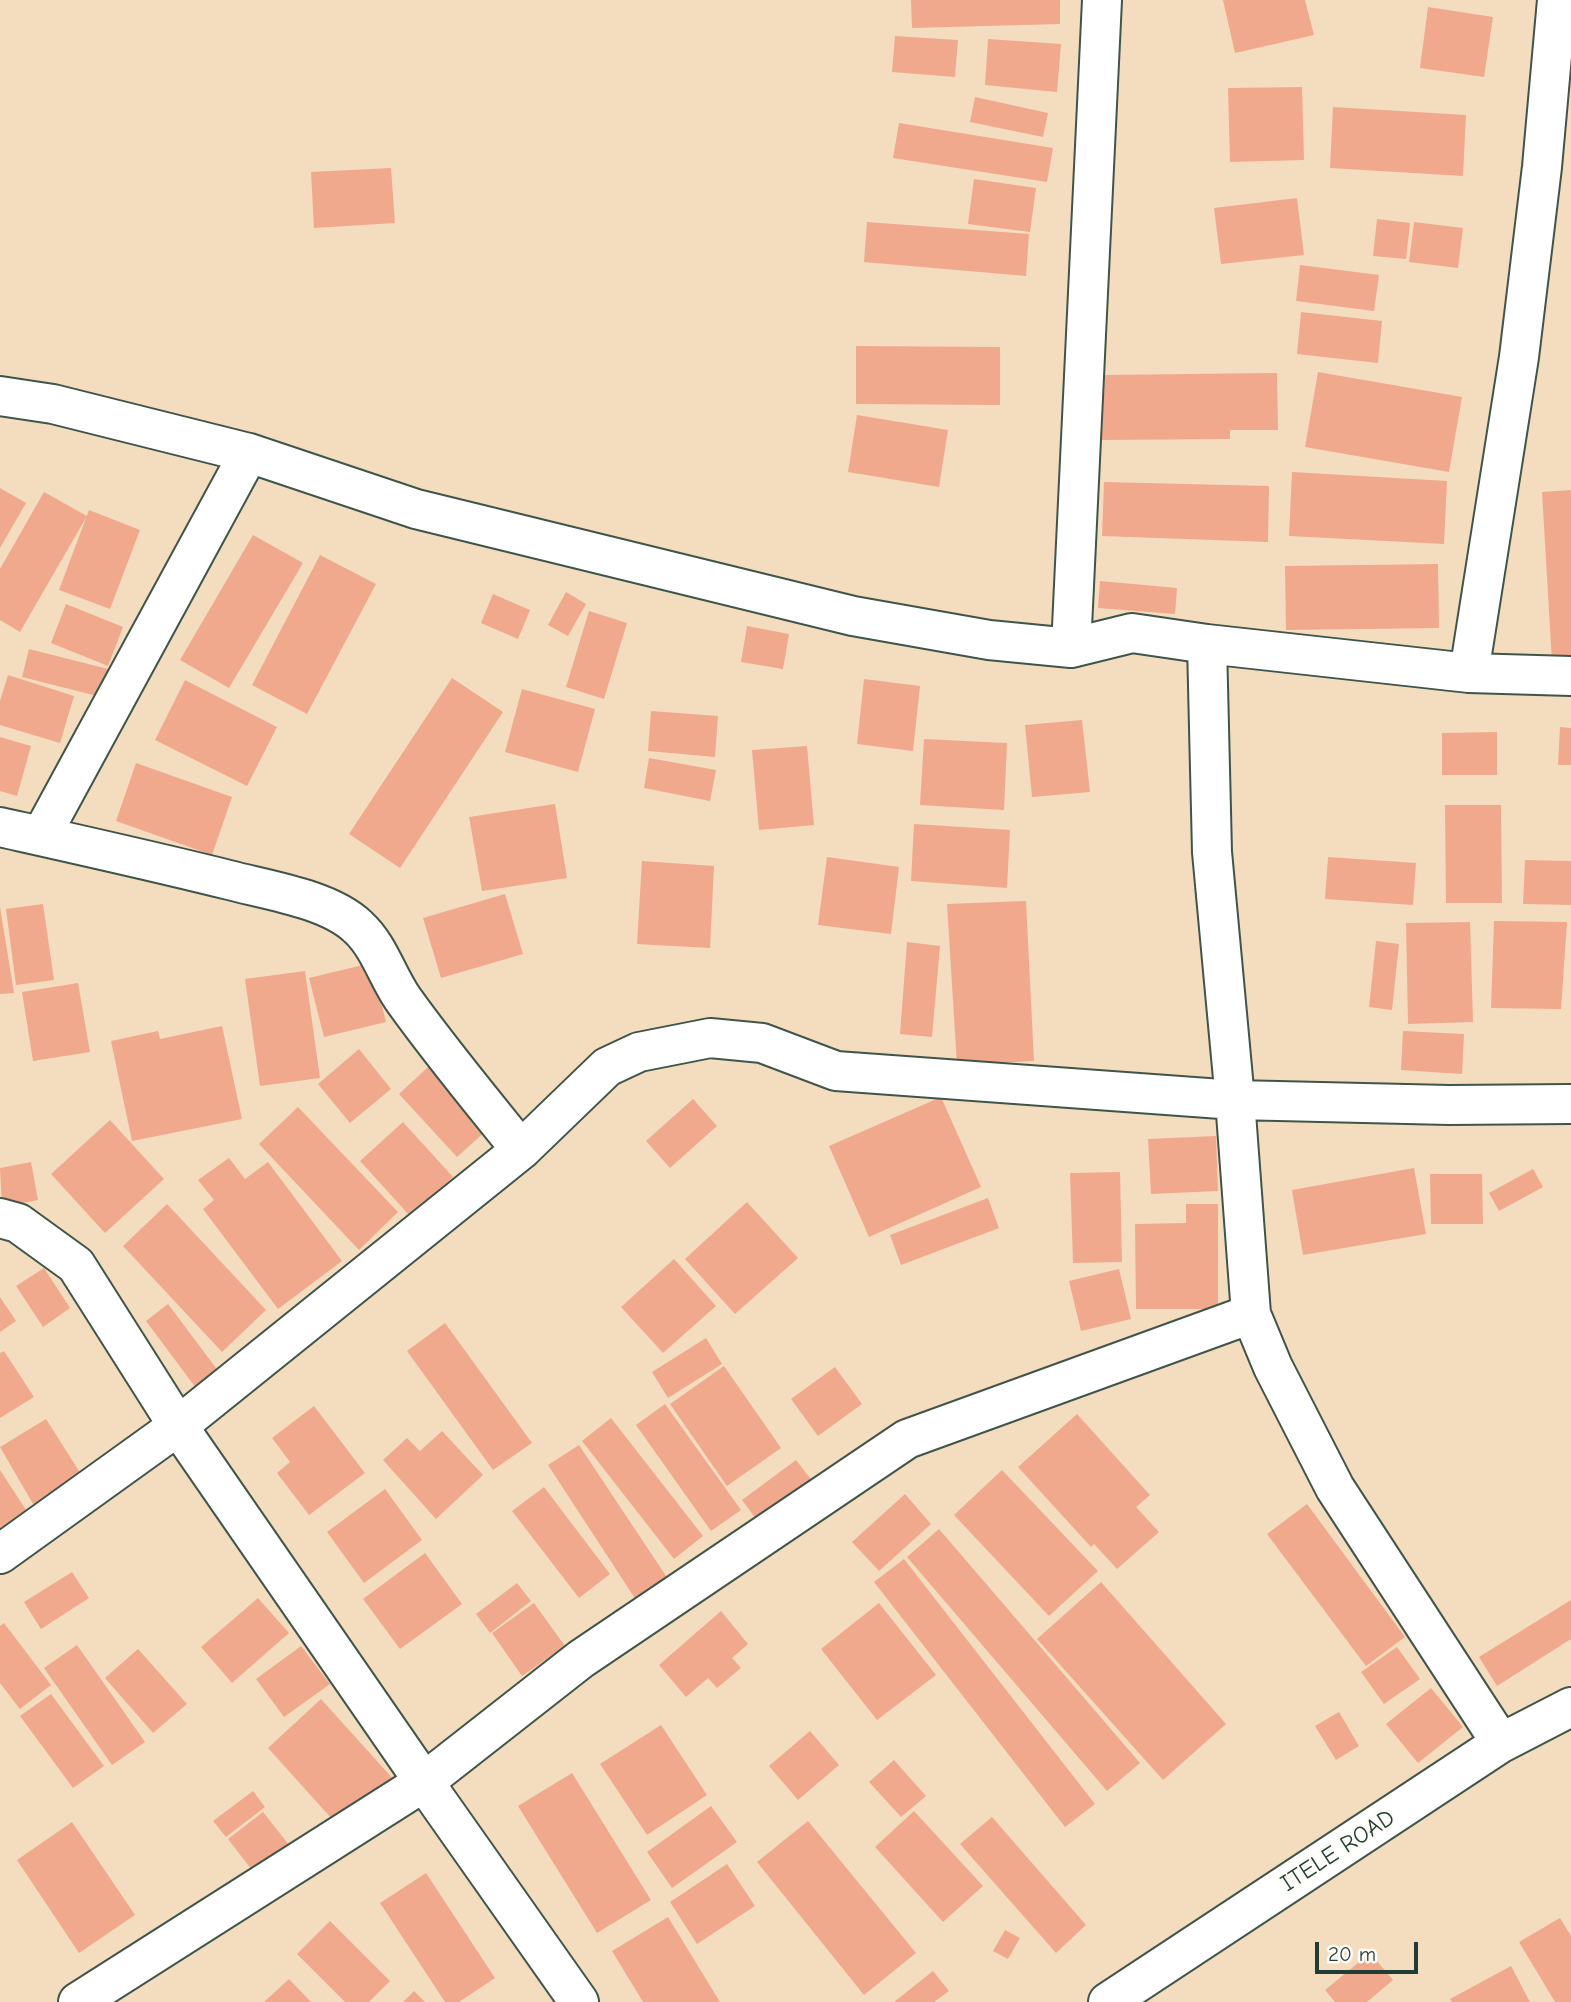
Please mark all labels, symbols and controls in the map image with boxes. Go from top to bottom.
street label: ITELE ROAD [1276,1804,1400,1898]
scale bar [1319,1928,1422,1972]
text: 20 m [1328,1942,1376,1966]

